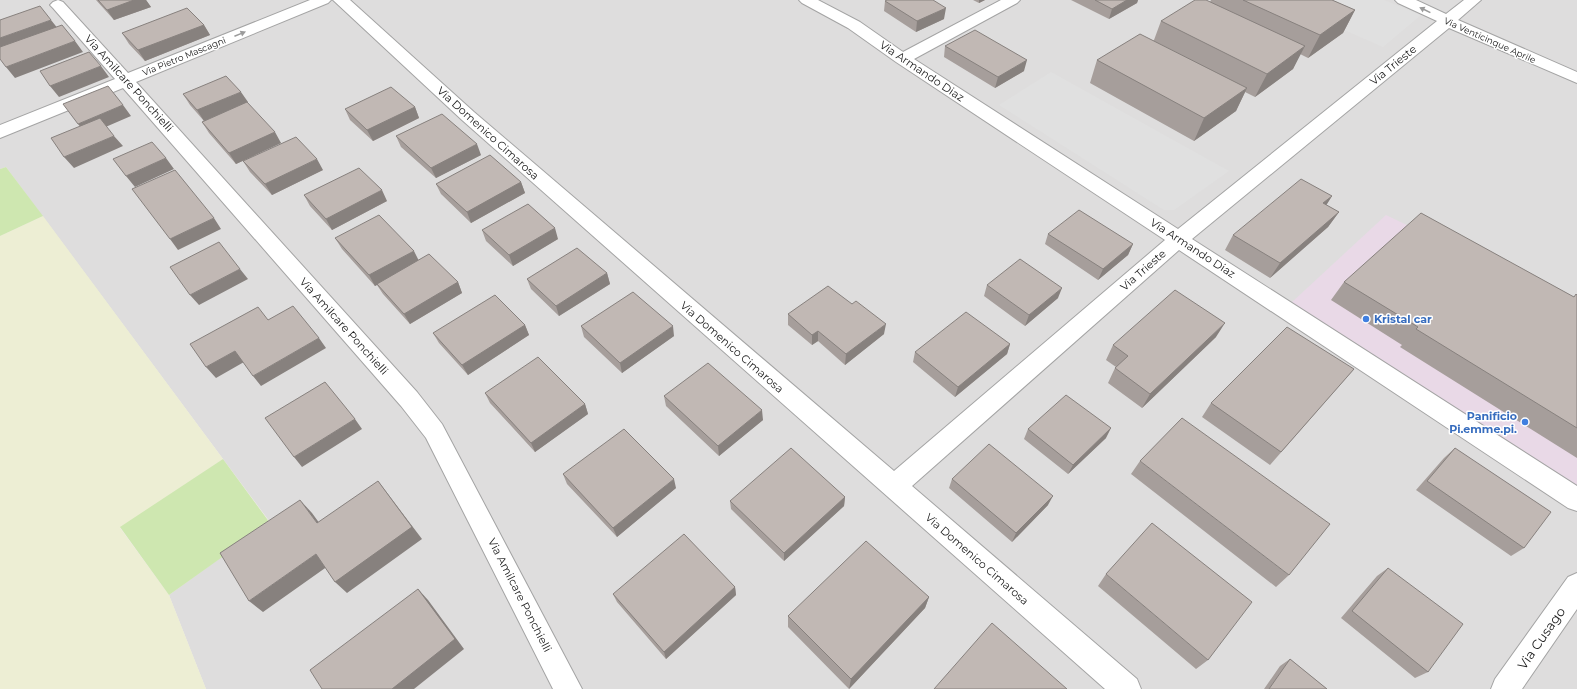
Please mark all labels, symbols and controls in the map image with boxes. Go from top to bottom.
one-way arrow [1420,7,1431,13]
street label: Via Venticinque Aprile [1442,15,1538,65]
one-way arrow [234,30,246,36]
street label: Via Amilcare Ponchielli [82,32,176,134]
street label: Via Pietro Mascagni [141,34,227,78]
street label: Via Armando Diaz [877,38,967,105]
street label: Via Trieste [1367,42,1420,88]
street label: Via Domenico Cimarosa [434,84,542,182]
street label: Via Armando Diaz [1148,215,1239,281]
street label: Via Trieste [1117,246,1169,294]
street label: Via Amilcare Ponchielli [297,275,391,377]
street label: Via Domenico Cimarosa [677,298,787,396]
place label: Kristal car [1374,312,1432,326]
marker: Kristal car [1361,314,1371,324]
place label: Panificio Pi.emme.pi. [1449,409,1517,436]
marker: Panificio Pi.emme.pi. [1520,417,1530,427]
street label: Via Domenico Cimarosa [922,510,1032,608]
street label: Via Amilcare Ponchielli [485,536,555,654]
street label: Via Cusago [1514,604,1568,672]

